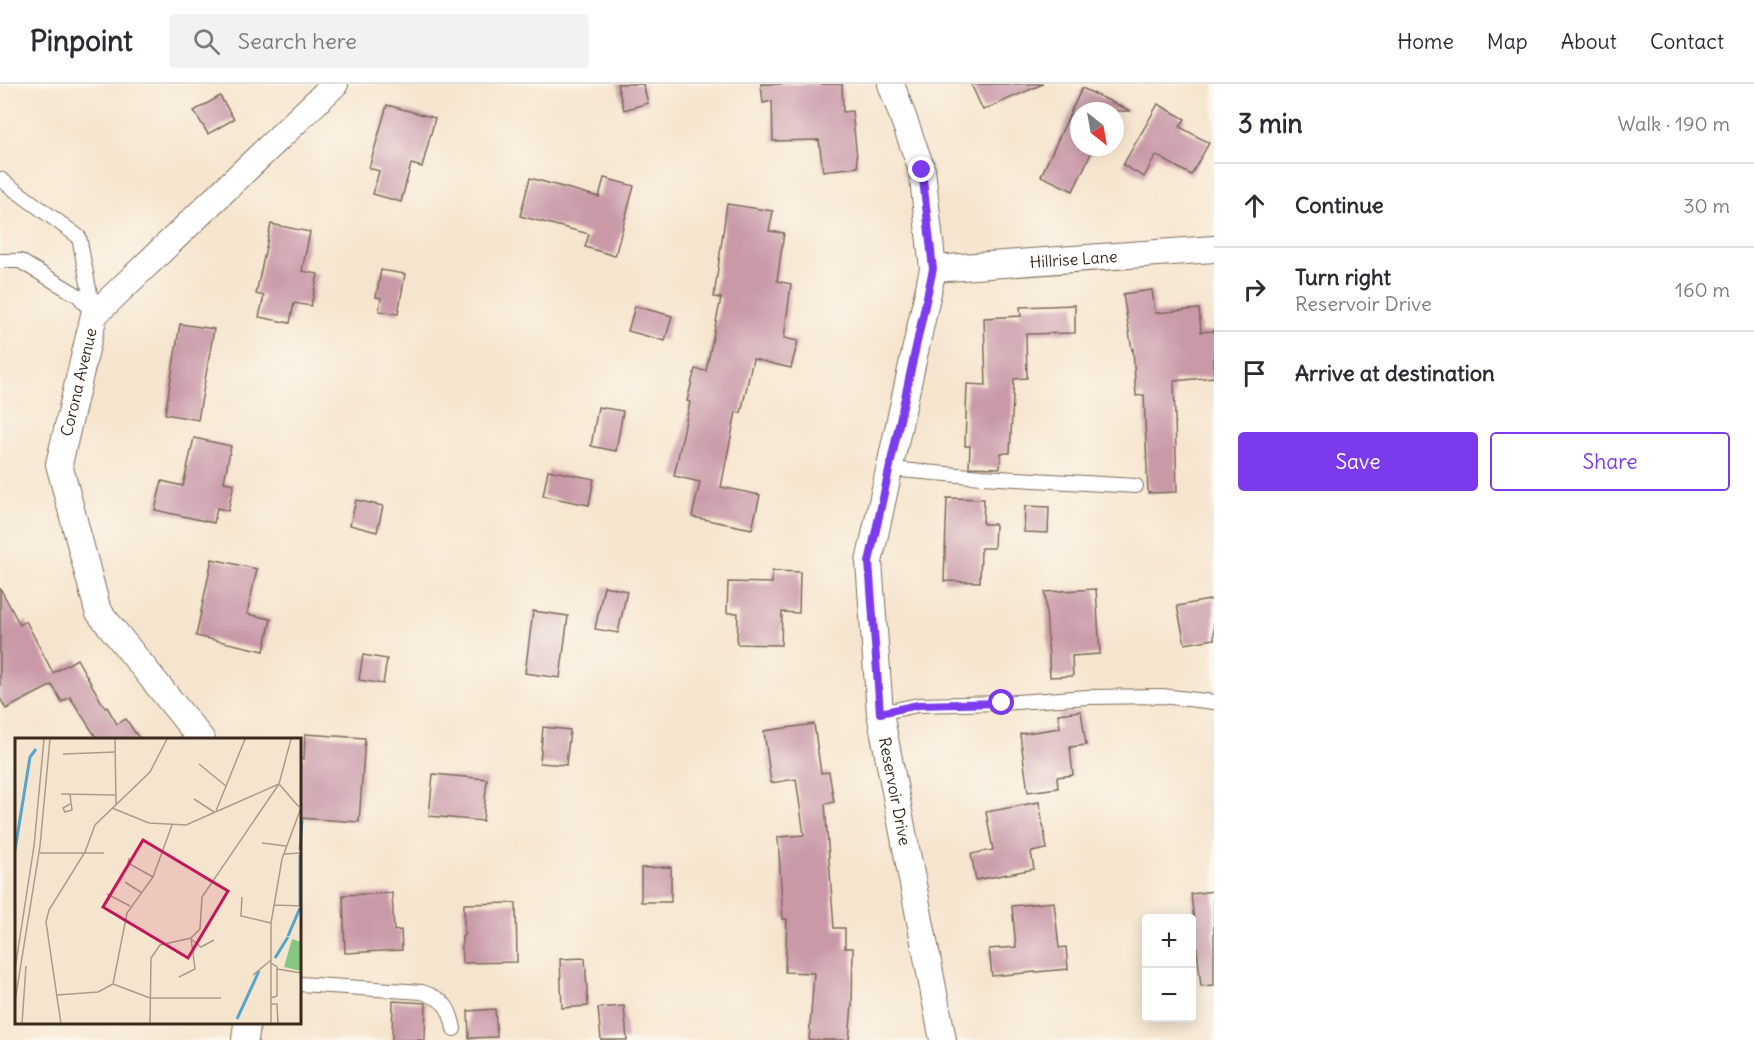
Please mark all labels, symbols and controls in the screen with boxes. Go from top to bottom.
search box [169,14,589,68]
text: Pinpoint [30,23,133,59]
icon: search [190,25,223,58]
text: Search here [238,27,357,55]
text: Home [1397,28,1454,55]
text: Map [1487,28,1528,55]
text: About [1561,28,1617,55]
text: Contact [1650,28,1724,55]
north arrow [1070,102,1124,156]
text: 3 min [1238,107,1303,140]
text: Walk · 190 m [1618,111,1730,136]
route end [908,156,934,182]
icon: ahead [1238,189,1271,222]
text: Continue [1295,191,1384,219]
text: 30 m [1683,193,1730,218]
street label: Hillrise Lane [1029,246,1118,272]
text: Turn right [1295,263,1391,291]
icon: right [1238,273,1271,306]
text: 160 m [1675,277,1730,302]
text: Reservoir Drive [1295,291,1432,316]
street label: Corona Avenue [56,326,101,438]
icon: arrive [1238,357,1271,390]
text: Arrive at destination [1295,359,1495,387]
button: Save [1238,432,1478,491]
button: Share [1490,432,1730,491]
route start [988,689,1014,715]
street label: Reservoir Drive [875,736,915,847]
inset map [15,738,302,1025]
map controls [1142,914,1196,1022]
button: + [1142,914,1196,968]
button: − [1142,968,1196,1022]

